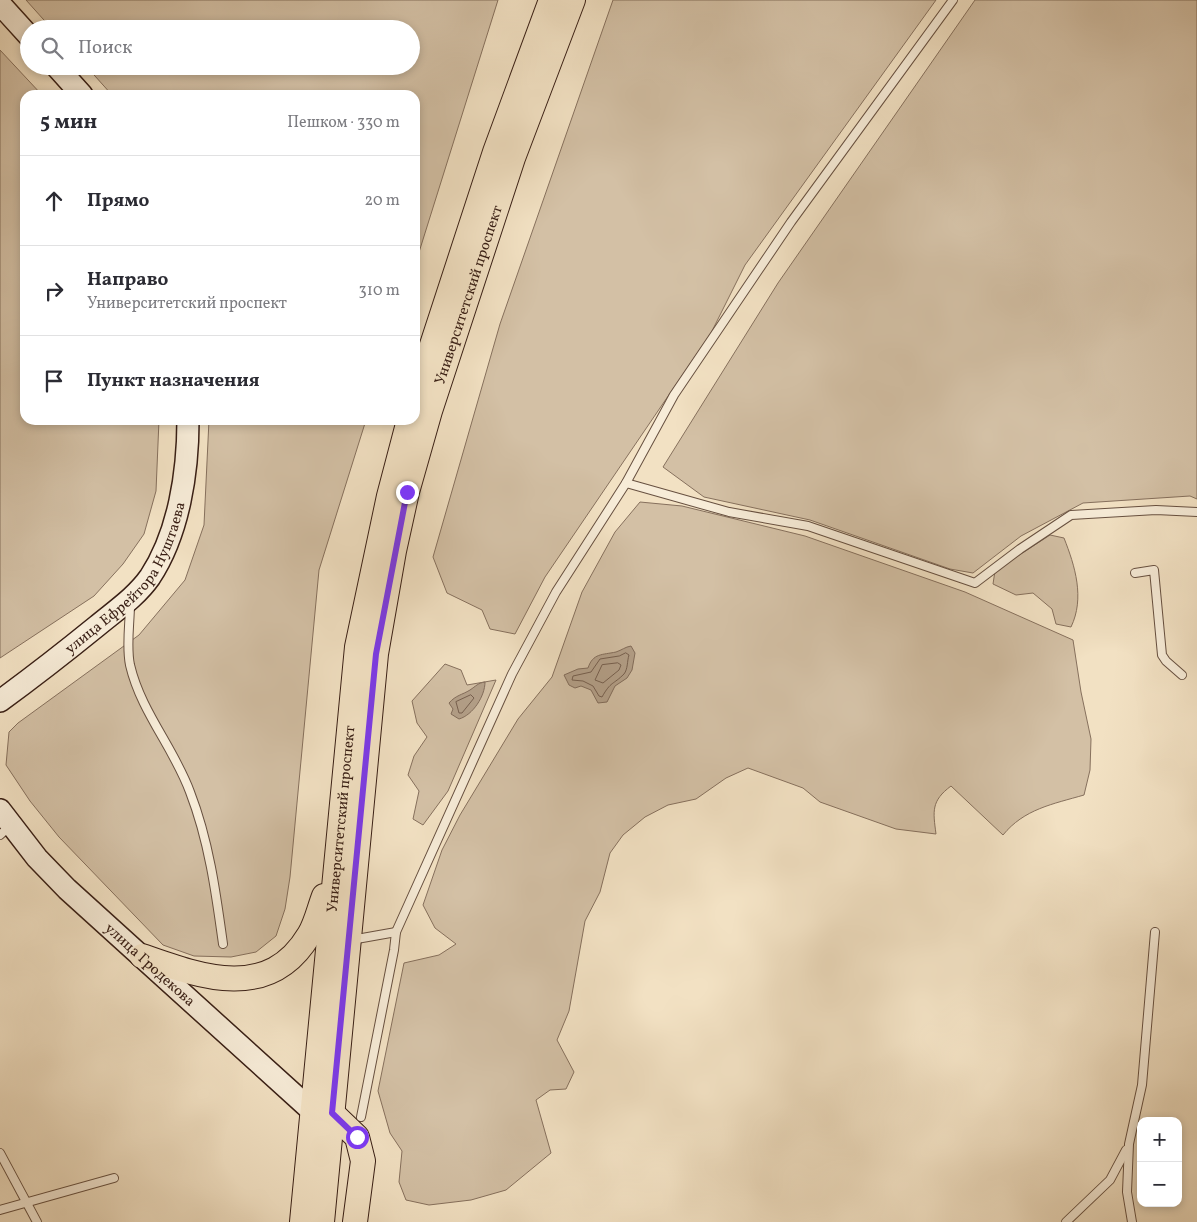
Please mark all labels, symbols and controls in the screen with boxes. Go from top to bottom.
search box [20,20,420,75]
icon: search [38,34,66,62]
text: Поиск [78,35,132,61]
text: 5 мин [40,108,97,137]
text: Пешком · 330 m [287,112,400,134]
icon: ahead [40,187,68,215]
text: Прямо [87,188,149,214]
text: 20 m [365,190,400,212]
street label: Университетский проспект [430,203,509,388]
text: Направо [87,267,169,293]
icon: right [40,277,68,305]
text: 310 m [359,280,400,302]
text: Университетский проспект [87,293,287,315]
icon: arrive [40,367,68,395]
text: Пункт назначения [87,368,260,394]
route end [396,481,419,504]
street label: улица Ефрейтора Нуштаева [61,500,191,660]
street label: Университетский проспект [323,724,361,913]
street label: улица Гродекова [99,919,199,1012]
map controls [1137,1117,1182,1207]
button: + [1137,1117,1182,1162]
route start [346,1126,369,1149]
button: − [1137,1162,1182,1207]

